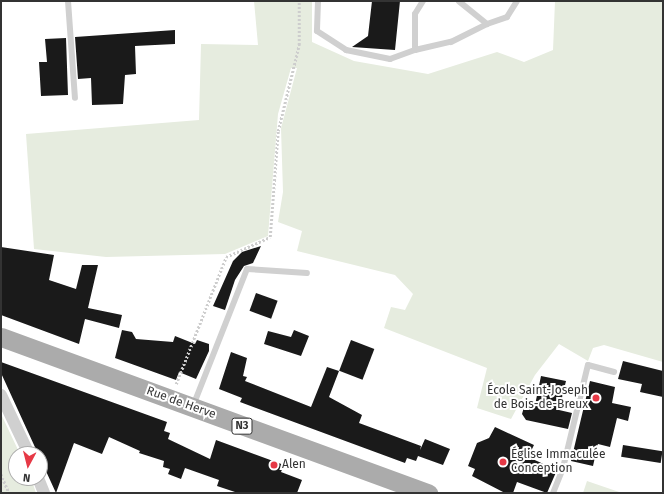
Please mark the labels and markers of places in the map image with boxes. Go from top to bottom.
place label: École Saint-Joseph de Bois-de-Breux [487,384,588,412]
marker: École Saint-Joseph de Bois-de-Breux [591,393,601,403]
place label: Église Immaculée Conception [511,448,605,476]
marker: Église Immaculée Conception [498,457,508,467]
place label: Alen [282,458,306,472]
marker: Alen [269,460,279,470]

